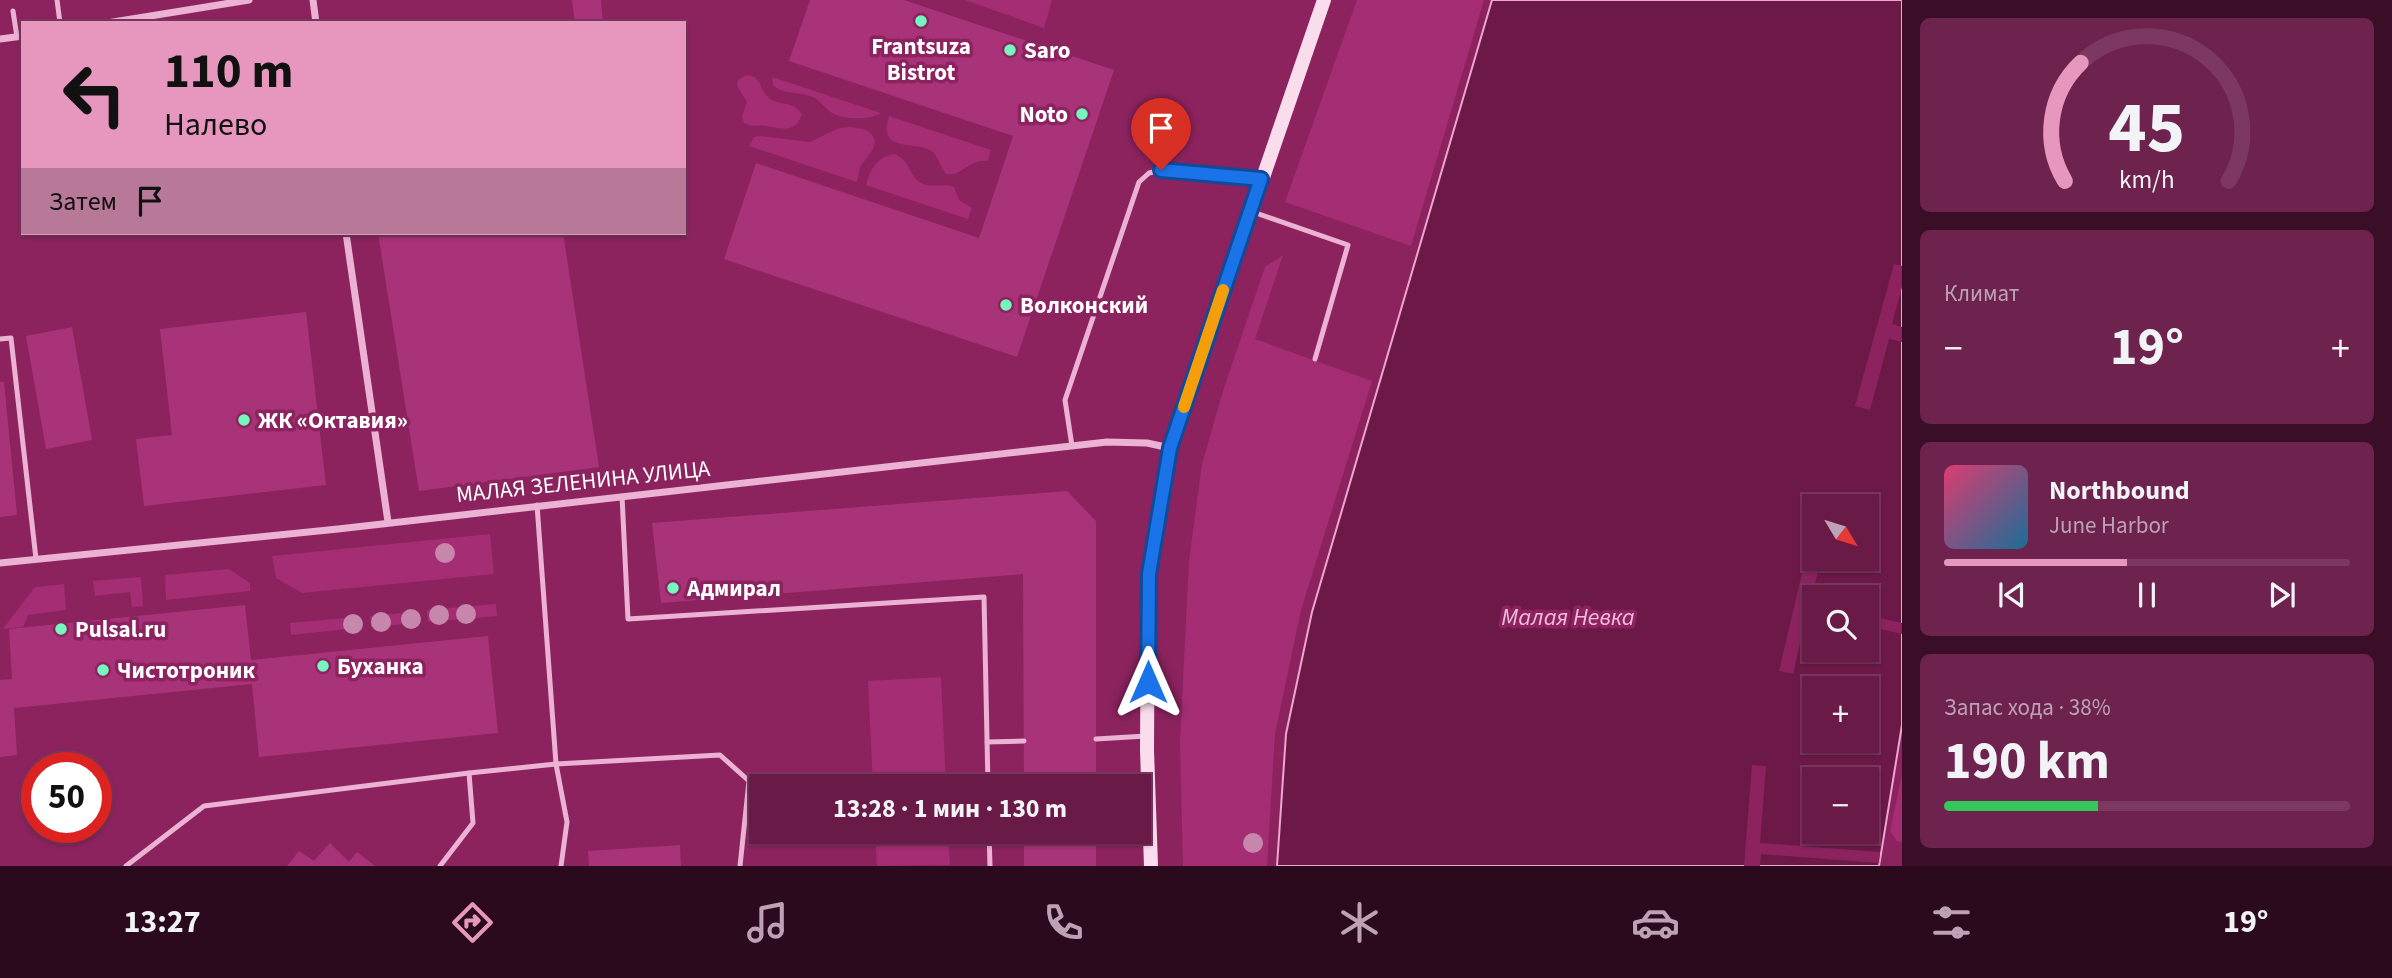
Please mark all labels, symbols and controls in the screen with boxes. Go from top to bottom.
marker: Frantsuza Bistrot [913,13,929,29]
place label: Frantsuza Bistrot [871,30,971,89]
place label: Saro [1024,34,1071,67]
text: 110 m [164,37,293,107]
marker: Saro [1002,42,1018,58]
icon: left [49,49,140,140]
text: 45 [2109,76,2185,180]
place label: Noto [1019,98,1068,131]
pin [1131,98,1191,170]
text: Налево [164,102,267,148]
marker: Noto [1074,106,1090,122]
icon: arrive [1142,109,1180,147]
text: km/h [2119,162,2175,198]
icon: arrive [131,182,169,220]
text: Затем [49,183,117,220]
text: Климат [1944,277,2019,310]
place label: Волконский [1020,289,1148,322]
marker: Волконский [998,297,1014,313]
text: 19° [2110,311,2184,385]
text: − [1944,322,1963,376]
text: + [2331,322,2350,376]
place label: ЖК «Октавия» [258,404,408,437]
marker: ЖК «Октавия» [236,412,252,428]
street label: МАЛАЯ ЗЕЛЕНИНА УЛИЦА [454,452,712,511]
text: Northbound [2049,472,2190,509]
north arrow [1802,494,1880,570]
map controls [1802,494,1879,844]
text: June Harbor [2049,509,2169,542]
place label: Адмирал [686,572,781,605]
icon: previous [1993,576,2031,614]
icon: pause [2128,576,2166,614]
icon: next [2263,576,2301,614]
marker: Адмирал [665,580,681,596]
button: search [1802,585,1879,662]
water label: Малая Невка [1501,600,1635,635]
place label: Pulsal.ru [75,613,166,646]
marker: Pulsal.ru [53,621,69,637]
position arrow [1111,645,1185,719]
place label: Буханка [337,650,424,683]
place label: Чистотроник [117,654,256,687]
marker: Буханка [315,658,331,674]
marker: Чистотроник [95,662,111,678]
button: + [1802,676,1879,753]
text: Запас хода · 38% [1944,691,2111,724]
text: 190 km [1944,725,2110,799]
speed limit sign: 50 [21,752,112,843]
button: − [1802,767,1879,844]
text: 13:28 · 1 мин · 130 m [833,790,1067,827]
icon: directions [448,898,497,947]
icon: music [743,898,792,947]
icon: phone [1039,898,1088,947]
icon: climate [1335,898,1384,947]
icon: car [1631,898,1680,947]
icon: filters [1927,898,1976,947]
text: 13:27 [123,899,201,945]
text: 19° [2223,899,2268,945]

